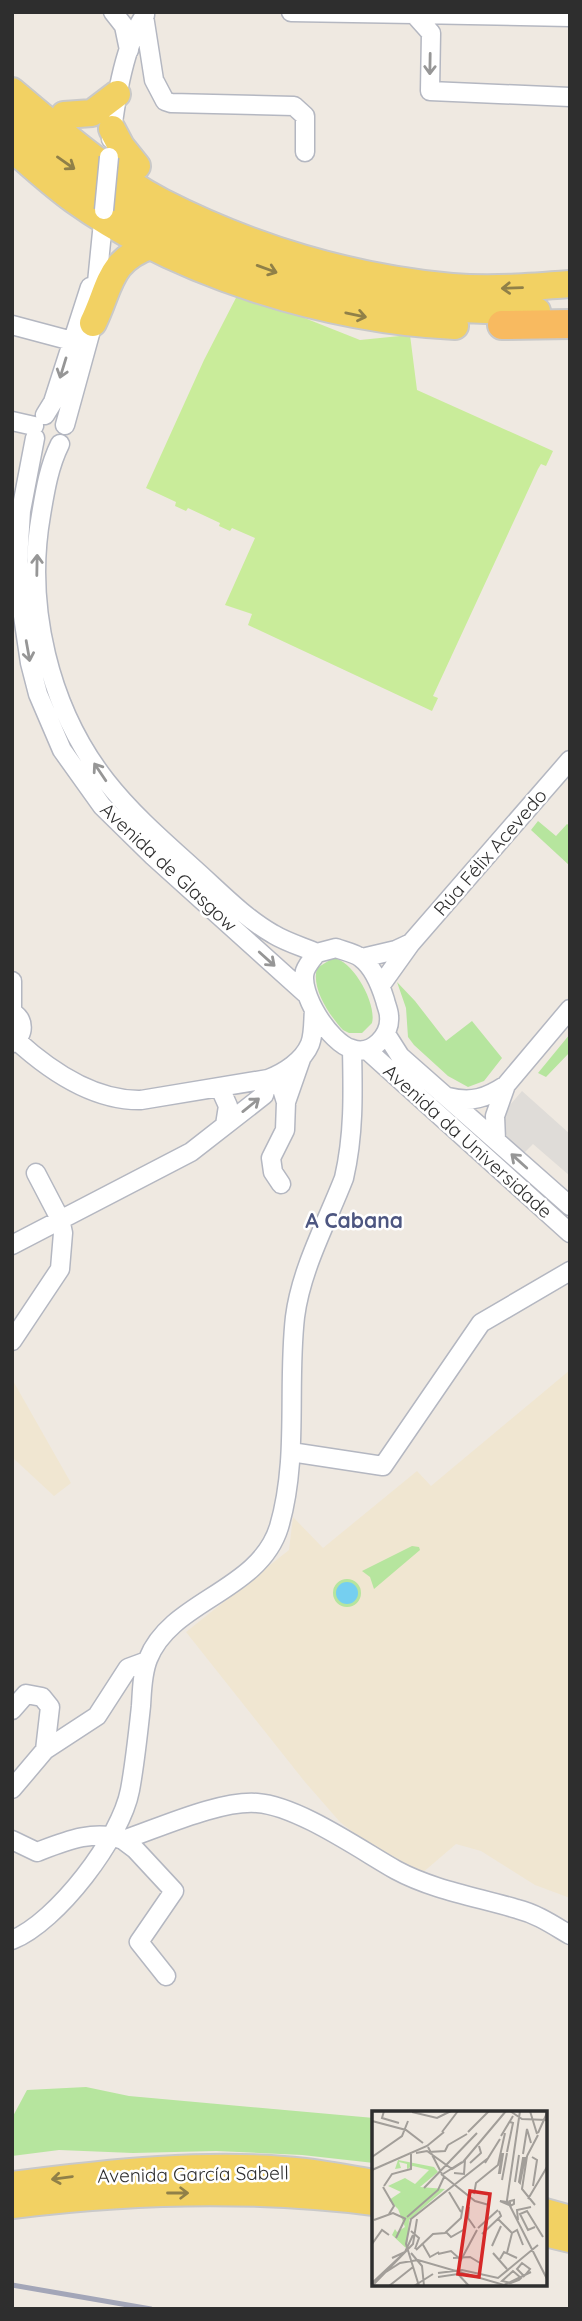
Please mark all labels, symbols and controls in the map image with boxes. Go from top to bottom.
one-way arrow [424,53,437,76]
one-way arrow [56,156,75,171]
one-way arrow [255,264,277,276]
one-way arrow [501,281,524,294]
one-way arrow [344,308,367,322]
one-way arrow [56,357,69,379]
one-way arrow [30,553,44,576]
one-way arrow [22,639,35,662]
one-way arrow [93,763,107,782]
street label: Rúa Félix Acevedo [428,784,552,920]
street label: Avenida de Glasgow [96,797,242,937]
one-way arrow [258,951,276,967]
street label: Avenida da Universidade [379,1059,557,1223]
one-way arrow [242,1098,260,1113]
one-way arrow [511,1152,528,1169]
district label: A Cabana [305,1207,403,1233]
inset map [372,2111,547,2286]
street label: Avenida García Sabell [97,2160,289,2188]
one-way arrow [51,2172,74,2185]
one-way arrow [166,2186,189,2200]

